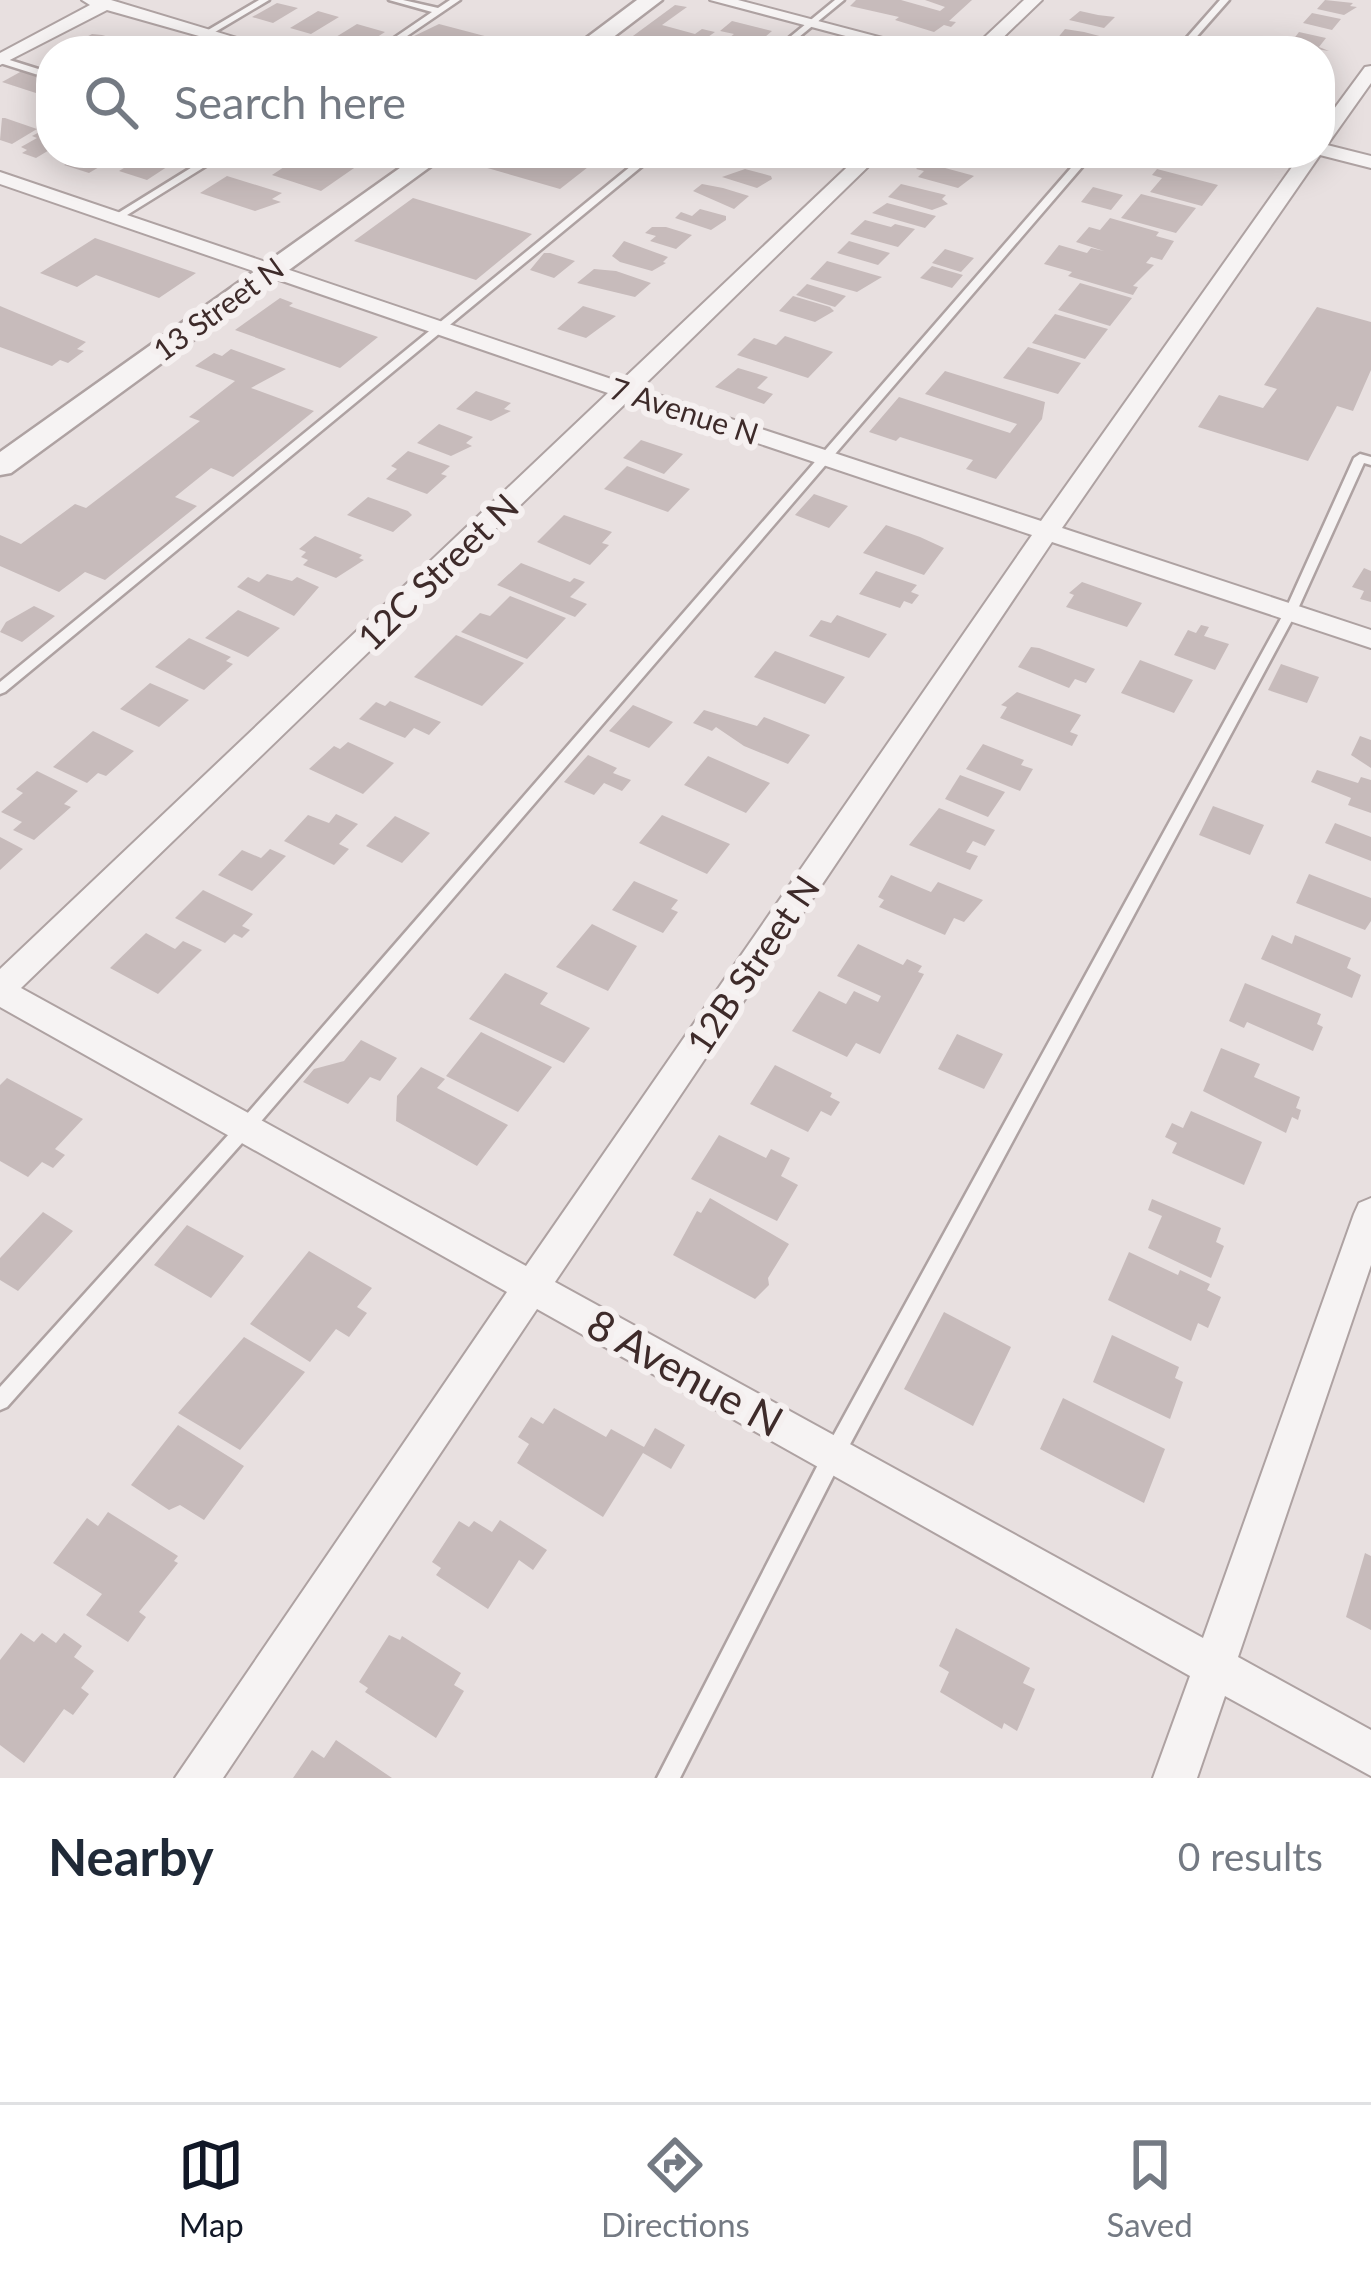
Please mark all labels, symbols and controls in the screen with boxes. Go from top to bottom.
search box [36,36,1335,168]
icon: search [78,69,144,135]
text: Search here [174,75,406,129]
street label: 13 Street N [146,249,290,368]
street label: 7 Avenue N [606,369,763,451]
street label: 12C Street N [348,484,527,659]
street label: 12B Street N [676,867,828,1062]
street label: 8 Avenue N [579,1298,792,1446]
text: Nearby [48,1826,214,1887]
text: 0 results [1178,1833,1323,1879]
tab: Map [178,2132,244,2244]
tab: Directions [601,2132,750,2244]
tab: Saved [1106,2132,1193,2244]

